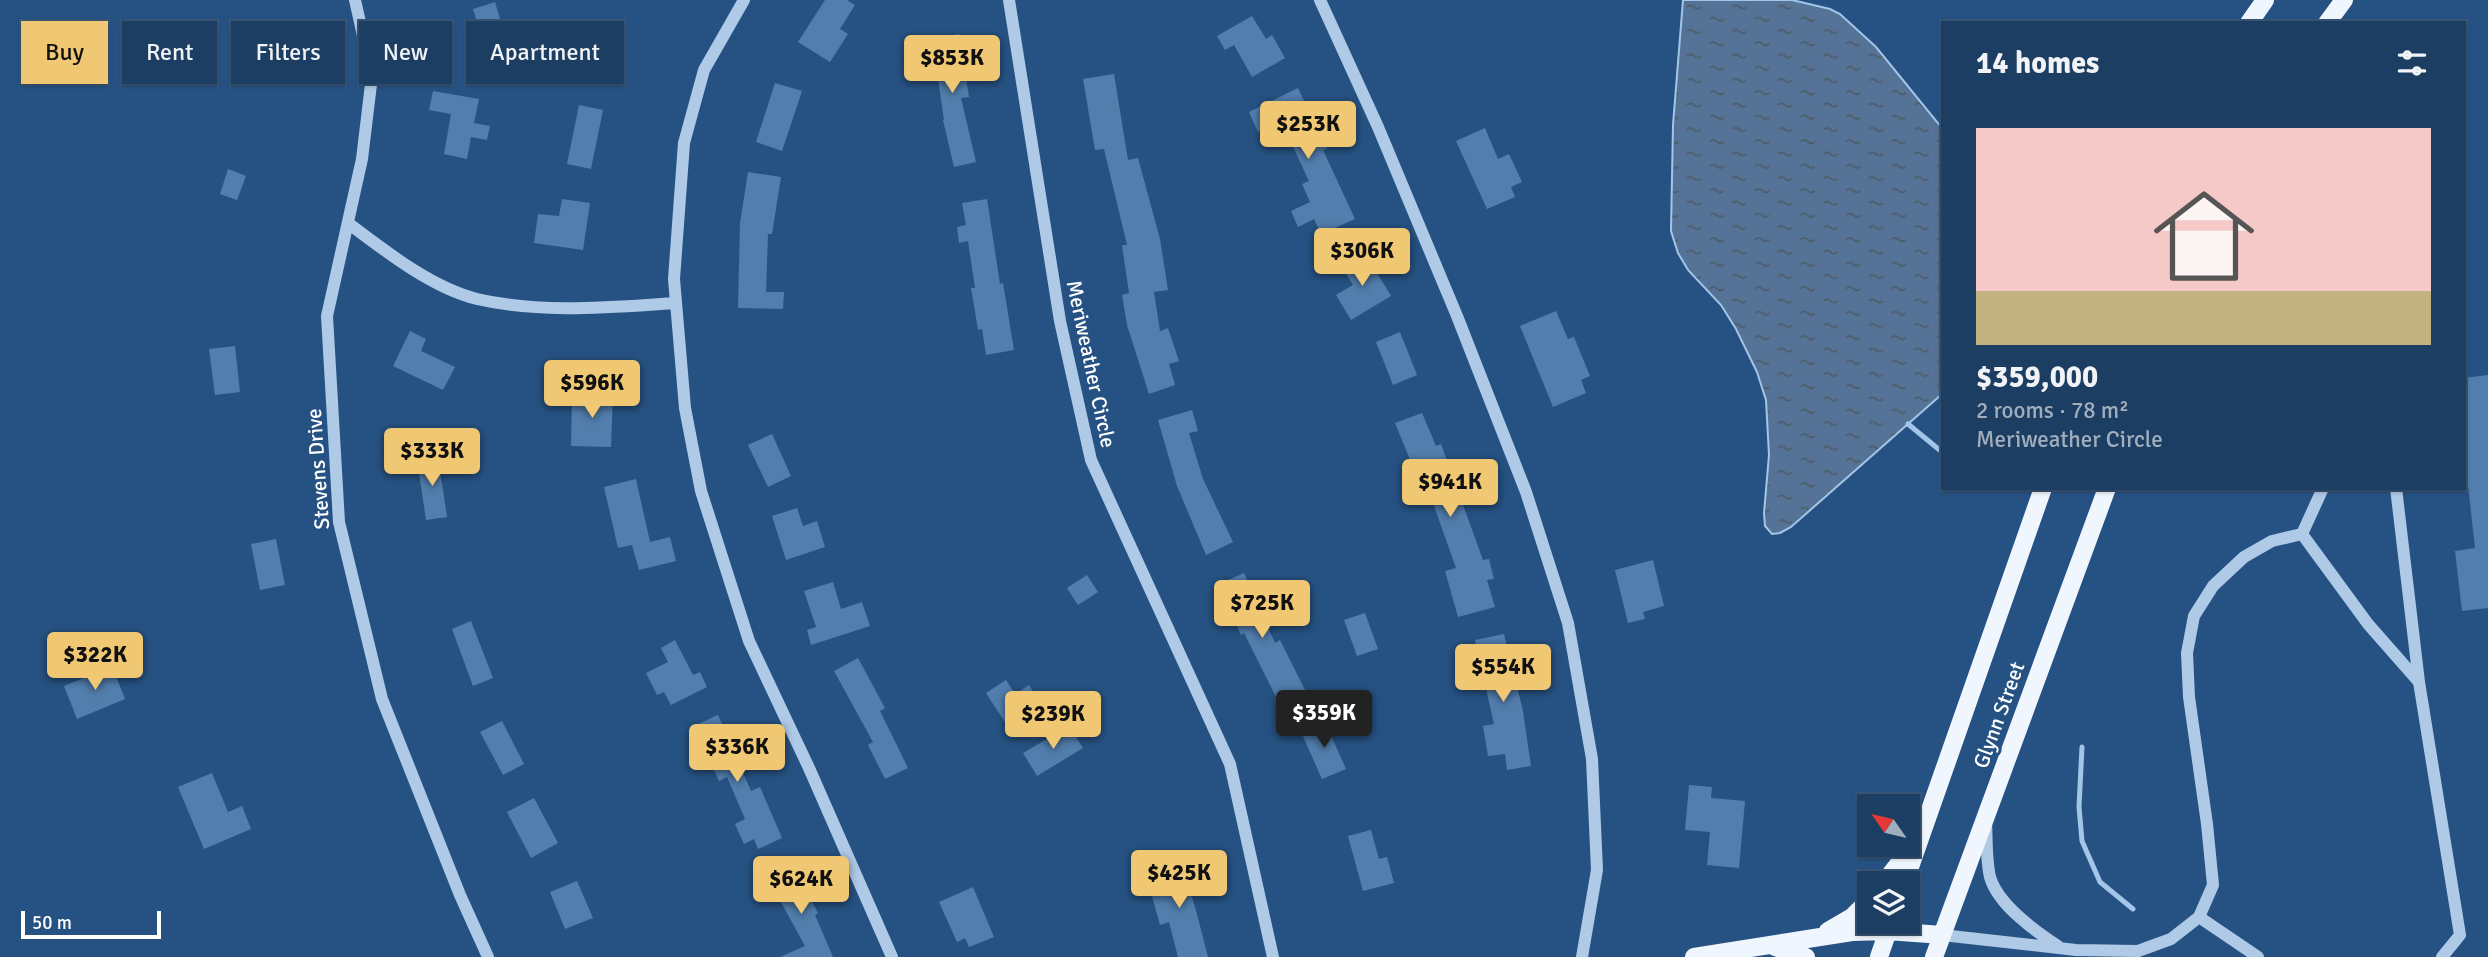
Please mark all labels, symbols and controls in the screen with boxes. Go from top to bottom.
chip: Buy [21,21,108,84]
chip: Rent [122,21,217,84]
chip: Filters [231,21,345,84]
chip: New [359,21,452,84]
chip: Apartment [466,21,624,84]
pin: $853K [903,36,1001,95]
text: $853K [920,43,984,72]
icon: filters [2393,44,2431,82]
text: 14 homes [1976,45,2099,82]
pin: $253K [1259,102,1357,161]
text: $253K [1276,109,1340,138]
icon: home [2141,173,2267,299]
pin: $306K [1313,229,1411,288]
text: $306K [1330,236,1394,265]
street label: Meriweather Circle [1061,278,1121,450]
text: $359,000 [1976,359,2098,396]
pin: $596K [543,360,641,420]
text: $596K [560,368,624,397]
text: 2 rooms · 78 m² [1976,396,2129,425]
street label: Stevens Drive [301,408,335,530]
text: Meriweather Circle [1976,425,2163,454]
pin: $333K [383,428,481,488]
text: $333K [400,436,464,465]
pin: $941K [1401,460,1499,519]
text: $941K [1418,467,1482,496]
pin: $725K [1213,580,1311,640]
text: $725K [1230,588,1294,617]
pin: $322K [46,632,144,692]
text: $322K [63,640,127,669]
pin: $554K [1454,644,1552,704]
text: $554K [1471,652,1535,681]
street label: Glynn Street [1968,658,2030,772]
pin: $359K [1275,690,1373,750]
pin: $239K [1004,692,1102,751]
text: $359K [1292,698,1356,727]
text: $239K [1021,699,1085,728]
pin: $336K [688,724,786,784]
text: $336K [705,732,769,761]
north arrow [1857,794,1920,858]
map controls [1857,794,1920,934]
pin: $425K [1130,850,1228,910]
pin: $624K [752,856,850,916]
text: $425K [1147,858,1211,887]
text: $624K [769,864,833,893]
button: layers [1857,871,1920,934]
scale bar [21,908,161,940]
text: 50 m [32,911,72,935]

